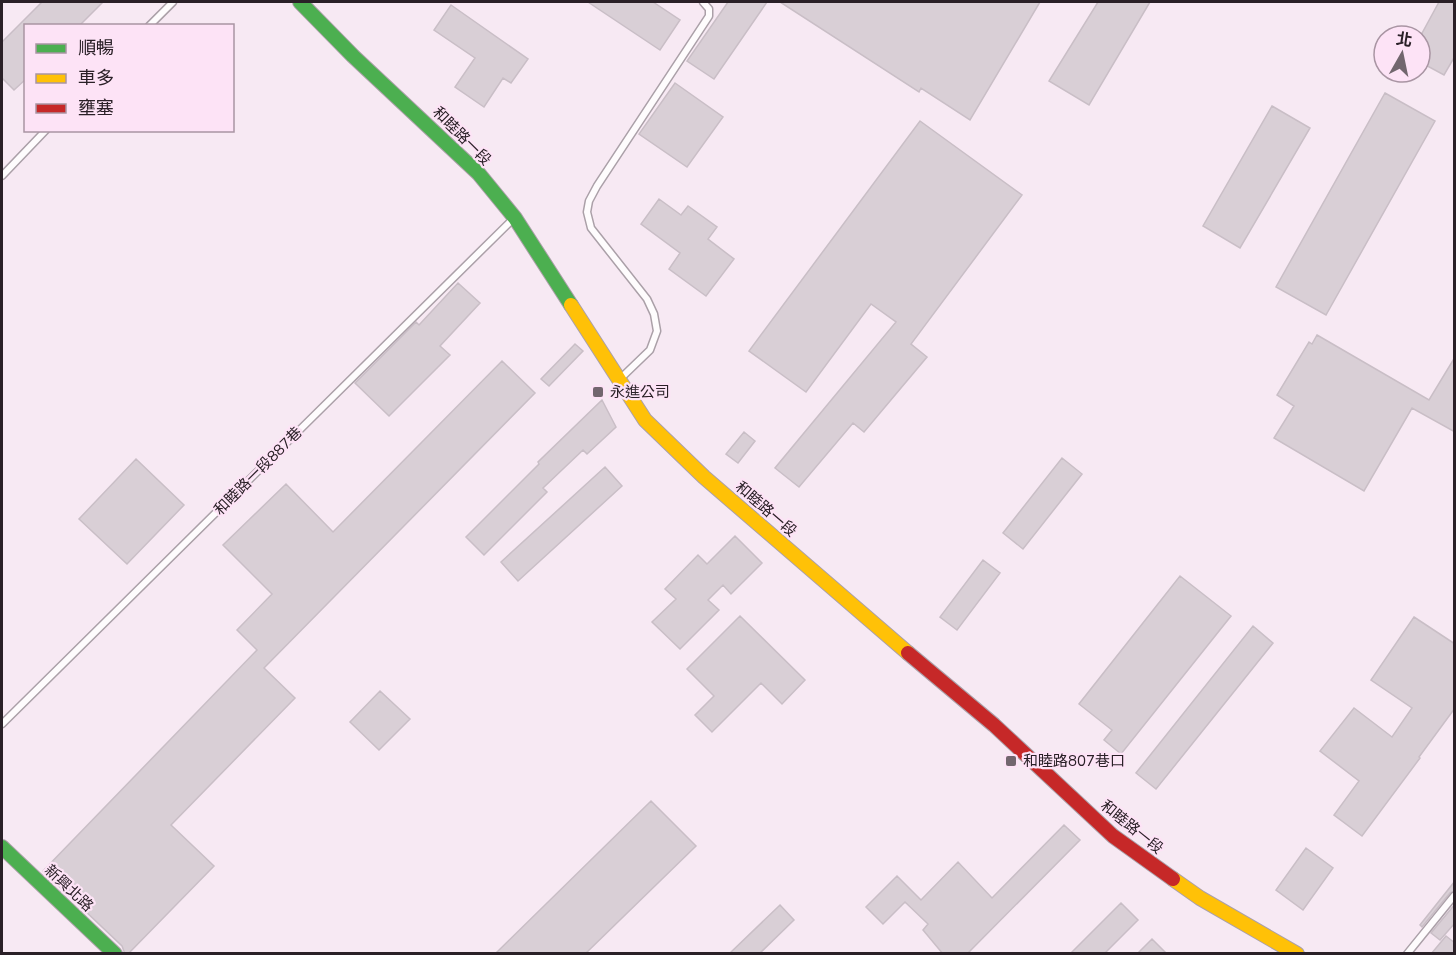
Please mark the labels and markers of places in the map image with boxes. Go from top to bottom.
place label: 永進公司 [610,382,670,402]
marker: 永進公司 [591,385,605,399]
place label: 和睦路807巷口 [1023,751,1125,771]
marker: 和睦路807巷口 [1004,754,1018,768]

